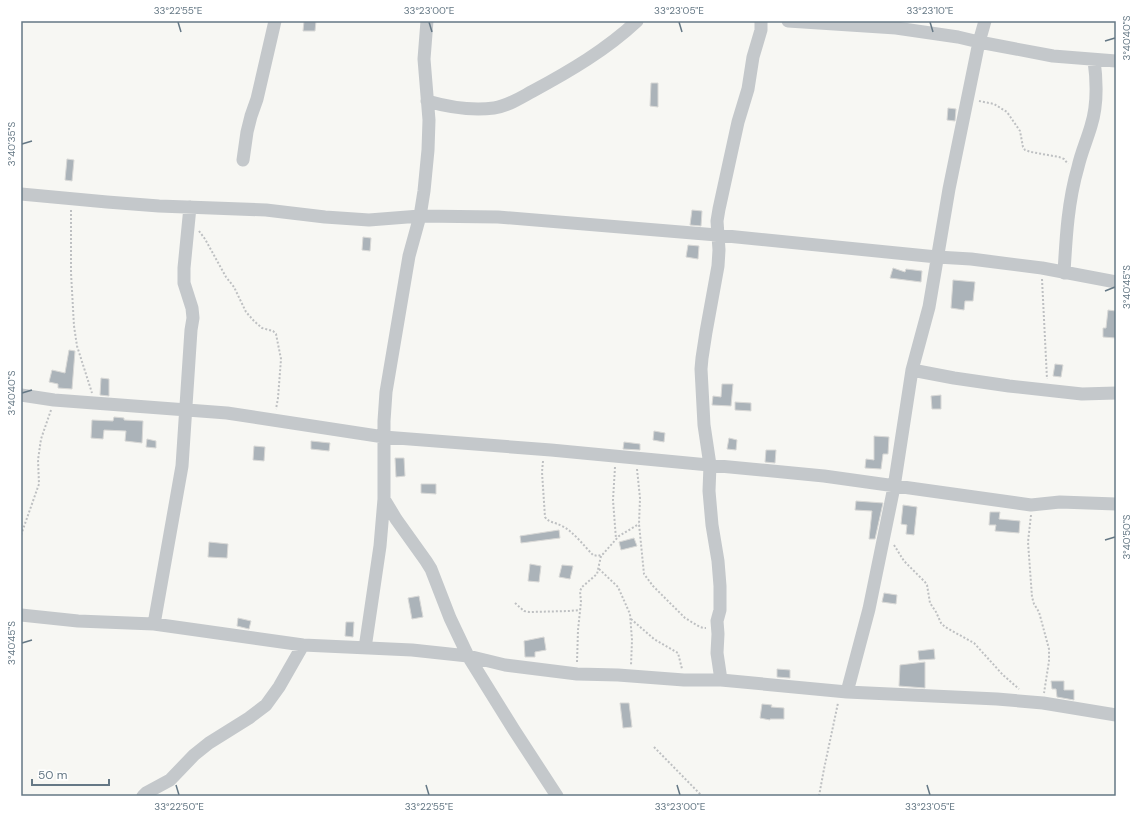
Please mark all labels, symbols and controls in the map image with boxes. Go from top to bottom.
text: 33°22'55"E [154,4,203,17]
text: 33°23'00"E [404,4,455,17]
text: 33°23'05"E [654,4,704,17]
text: 33°23'10"E [906,4,954,17]
text: 3°40'40"S [1120,15,1133,60]
text: 3°40'35"S [5,122,18,166]
text: 3°40'45"S [1120,265,1133,309]
text: 3°40'40"S [5,370,18,415]
text: 3°40'50"S [1120,514,1133,560]
text: 3°40'45"S [5,621,18,665]
scale bar [32,761,109,787]
text: 50 m [38,767,67,783]
text: 33°22'50"E [154,800,204,813]
text: 33°22'55"E [405,800,454,813]
text: 33°23'00"E [655,800,706,813]
text: 33°23'05"E [905,800,955,813]

